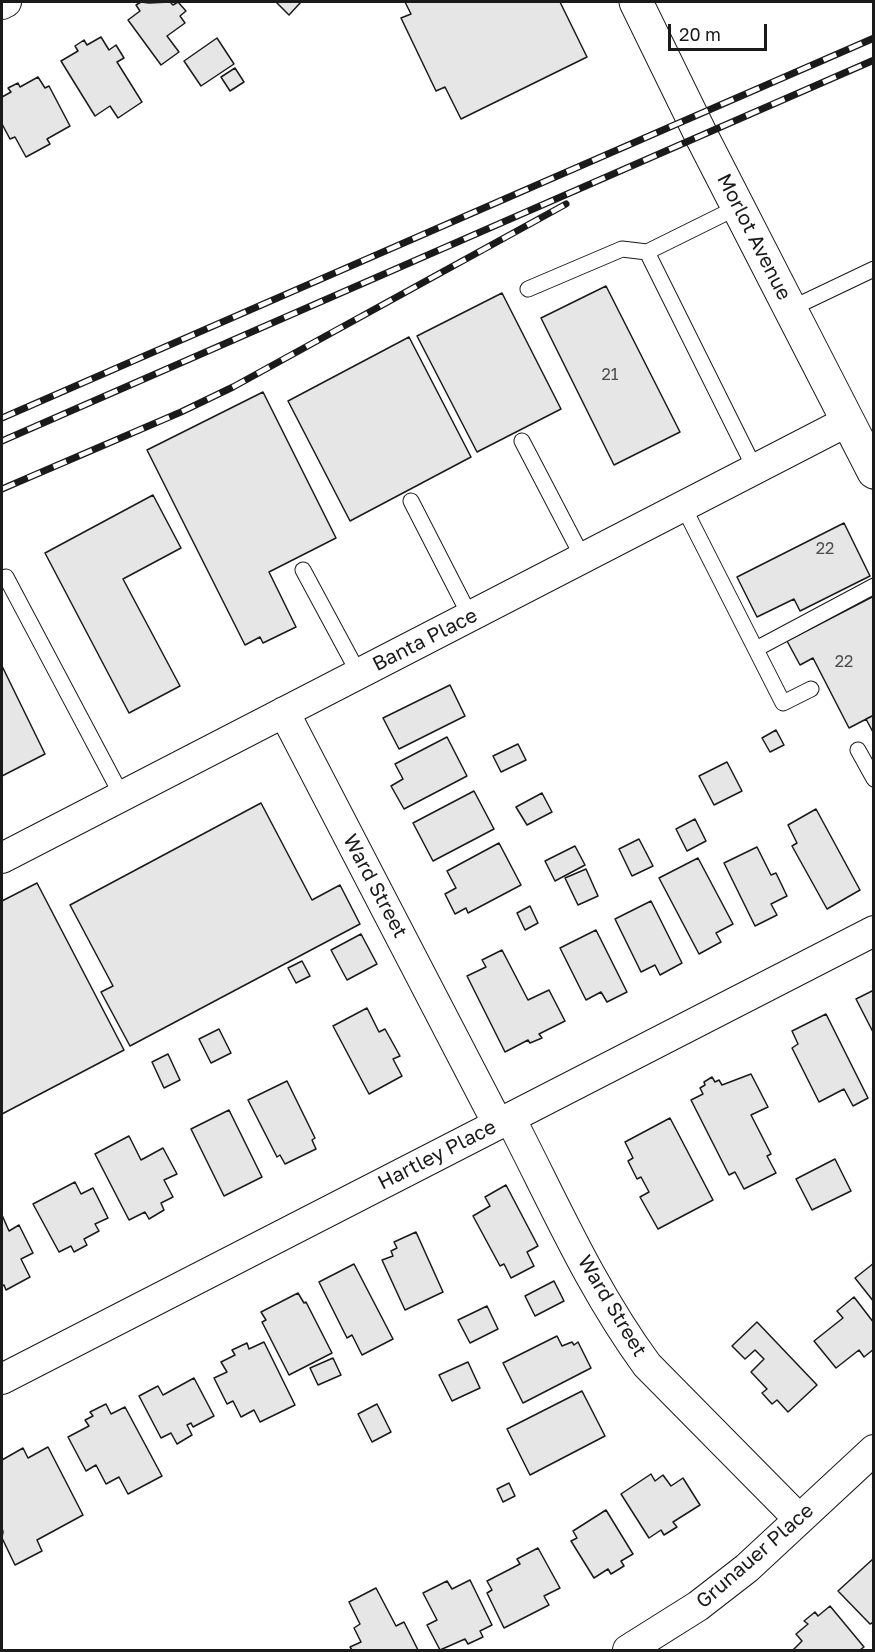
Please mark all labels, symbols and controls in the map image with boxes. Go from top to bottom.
scale bar [671,12,770,50]
text: 20 m [679,23,721,45]
street label: Morlot Avenue [712,170,796,304]
house number: 21 [601,365,619,385]
house number: 22 [816,539,834,559]
street label: Banta Place [369,603,481,677]
house number: 22 [835,652,853,672]
street label: Ward Street [338,830,412,942]
street label: Hartley Place [374,1115,500,1195]
street label: Ward Street [572,1251,652,1361]
street label: Grunauer Place [692,1499,818,1613]

